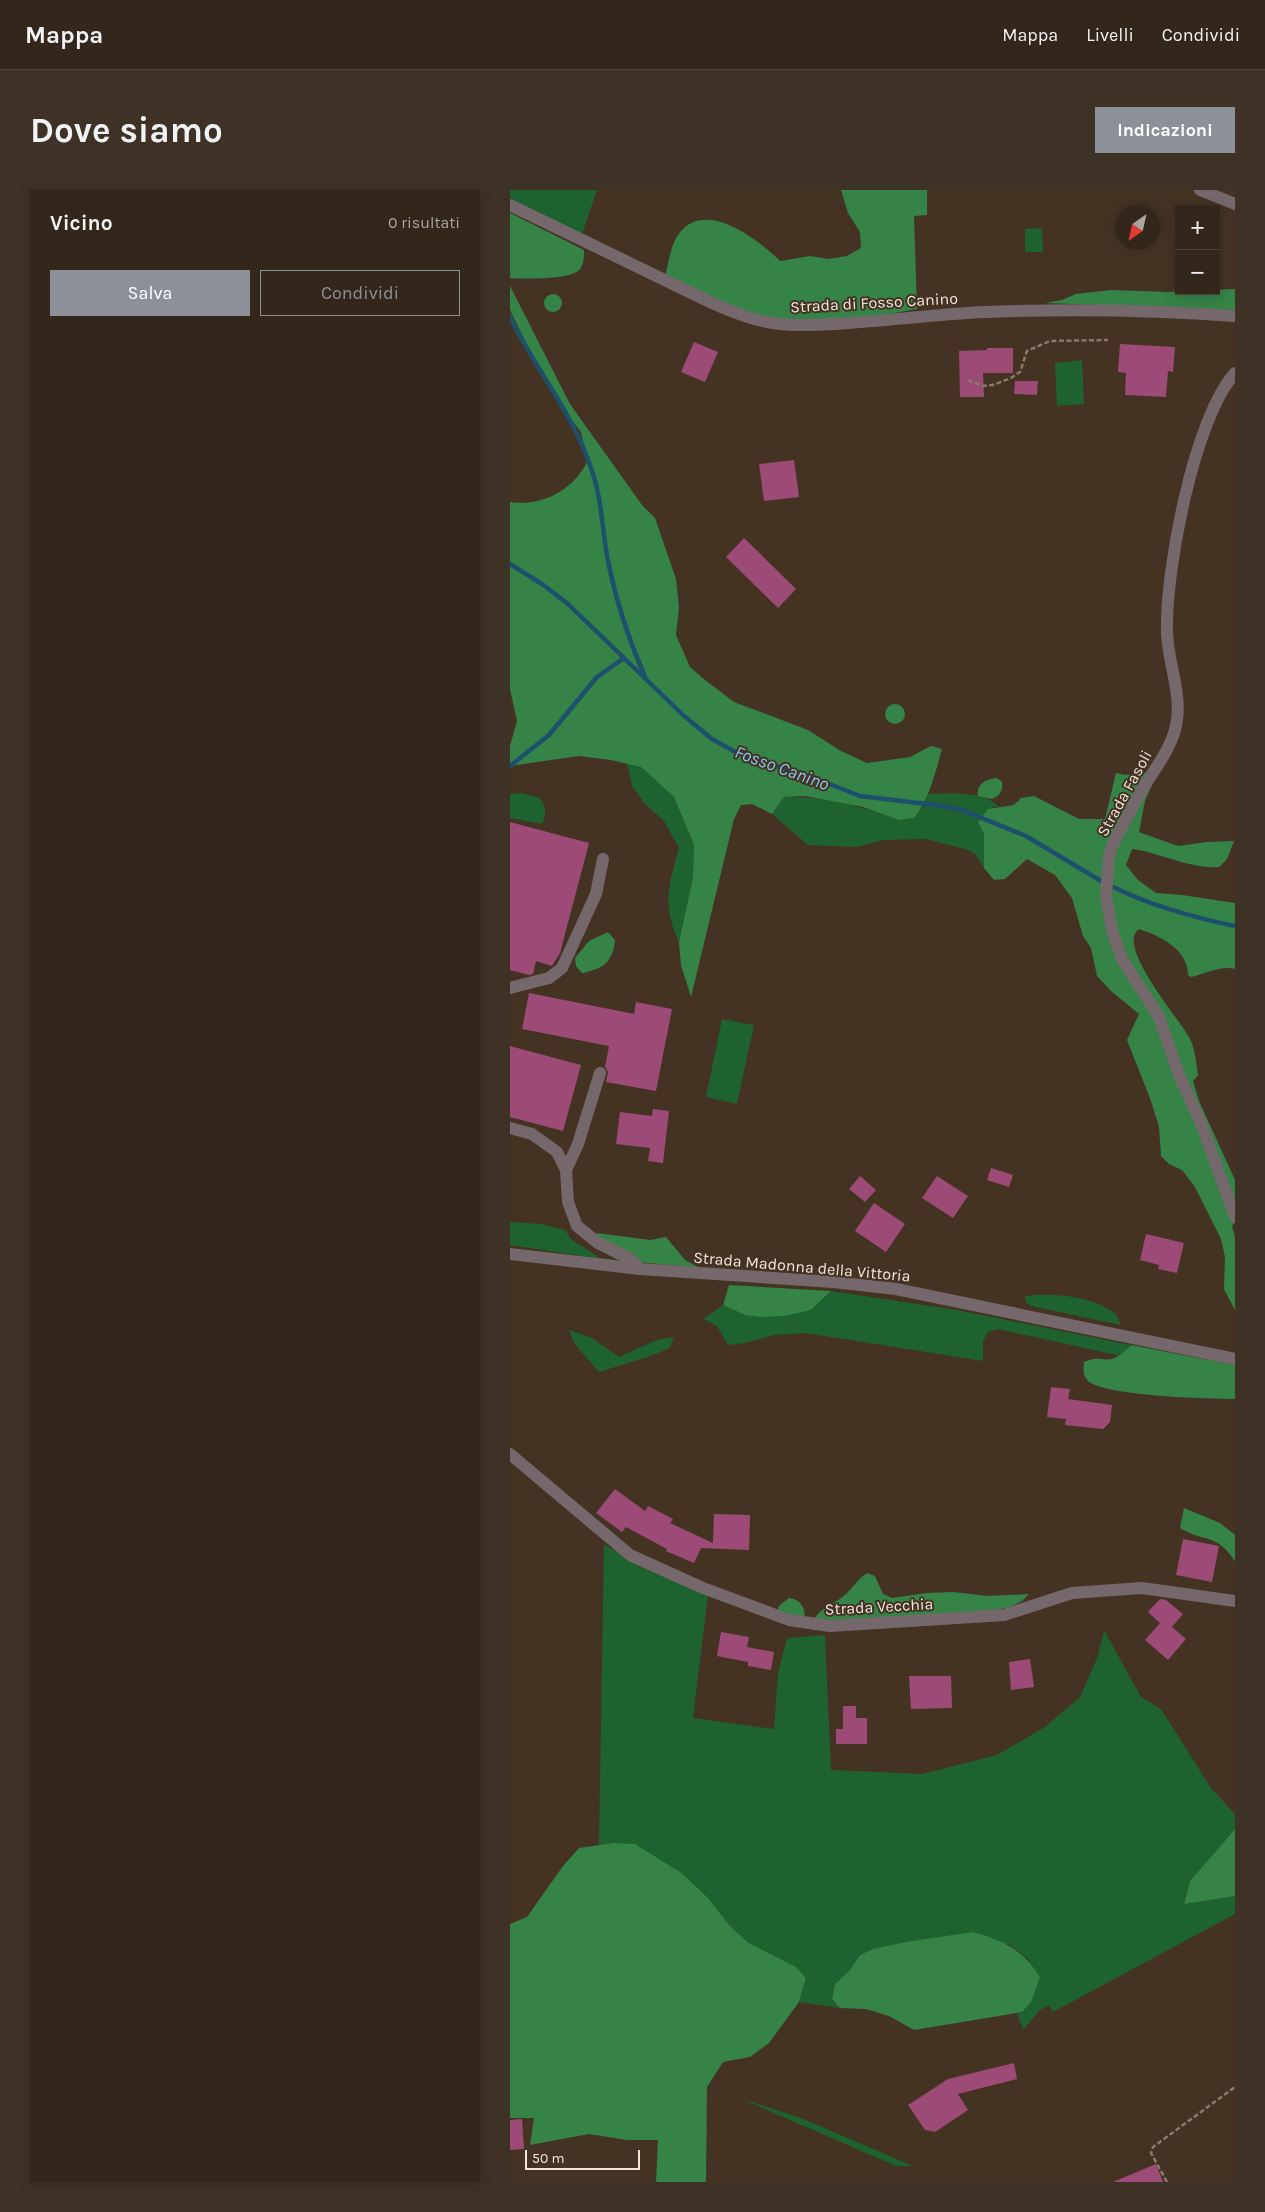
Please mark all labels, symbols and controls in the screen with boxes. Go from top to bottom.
text: Mappa [25,21,103,49]
text: Mappa [1002,24,1058,46]
text: Livelli [1086,24,1134,46]
text: Condividi [1162,24,1240,46]
button: Indicazioni [1095,107,1235,153]
text: Dove siamo [30,110,223,151]
north arrow [1115,205,1160,250]
map controls [1175,205,1220,295]
button: + [1175,205,1220,250]
text: Vicino [50,211,113,235]
text: 0 risultati [388,213,460,232]
button: − [1175,250,1220,295]
button: Salva [50,270,250,316]
button: Condividi [260,270,460,316]
street label: Strada di Fosso Canino [790,289,958,316]
water label: Fosso Canino [732,741,832,795]
street label: Strada Fasoli [1093,747,1156,840]
street label: Strada Madonna della Vittoria [693,1248,911,1285]
street label: Strada Vecchia [824,1594,934,1619]
scale bar [525,2147,640,2170]
text: 50 m [532,2150,565,2167]

